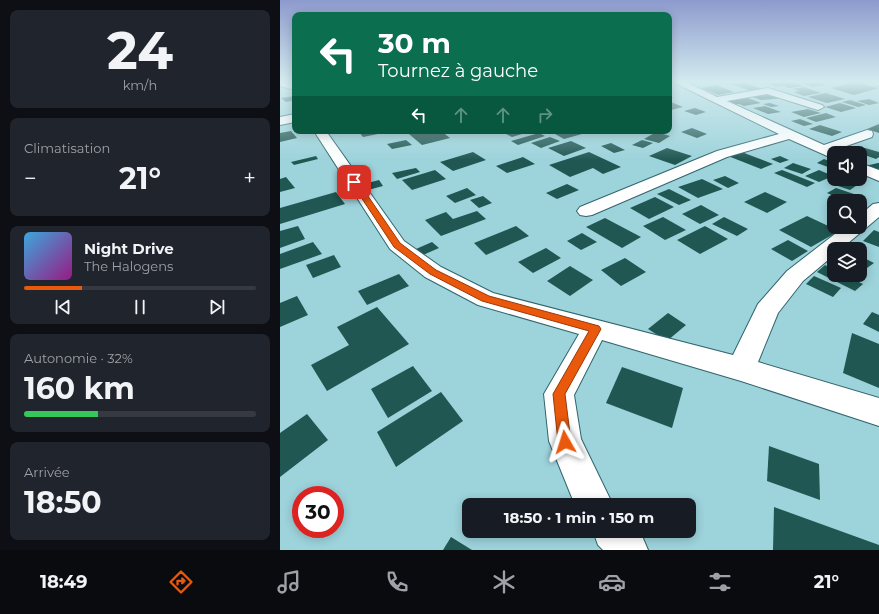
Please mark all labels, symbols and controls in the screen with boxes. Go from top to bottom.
text: 24 [107,19,173,82]
text: 30 m [378,26,451,60]
icon: left [312,28,364,80]
text: Tournez à gauche [378,60,538,82]
text: km/h [123,77,157,93]
icon: left [408,104,430,126]
icon: ahead [450,104,472,126]
icon: ahead [492,104,514,126]
icon: right [534,104,556,126]
text: Climatisation [24,140,110,156]
map controls [827,146,867,282]
button: sound [827,146,867,186]
text: 21° [119,160,161,197]
text: − [24,165,37,192]
text: + [243,165,256,192]
pin [337,165,371,199]
icon: arrive [343,171,365,193]
button: search [827,194,867,234]
text: Night Drive [84,239,174,258]
button: layers [827,242,867,282]
text: The Halogens [84,258,173,274]
icon: previous [52,296,74,318]
icon: pause [129,296,151,318]
icon: next [206,296,228,318]
text: Autonomie · 32% [24,350,133,366]
text: 160 km [24,370,135,407]
position arrow [544,421,586,463]
text: Arrivée [24,464,70,480]
text: 18:50 [24,484,102,521]
speed limit sign: 30 [292,486,344,538]
text: 18:50 · 1 min · 150 m [504,508,654,527]
icon: directions [167,568,195,596]
icon: music [275,568,303,596]
icon: phone [383,568,411,596]
icon: climate [490,568,518,596]
icon: car [598,568,626,596]
icon: filters [706,568,734,596]
text: 18:49 [40,571,87,593]
text: 21° [814,571,839,593]

